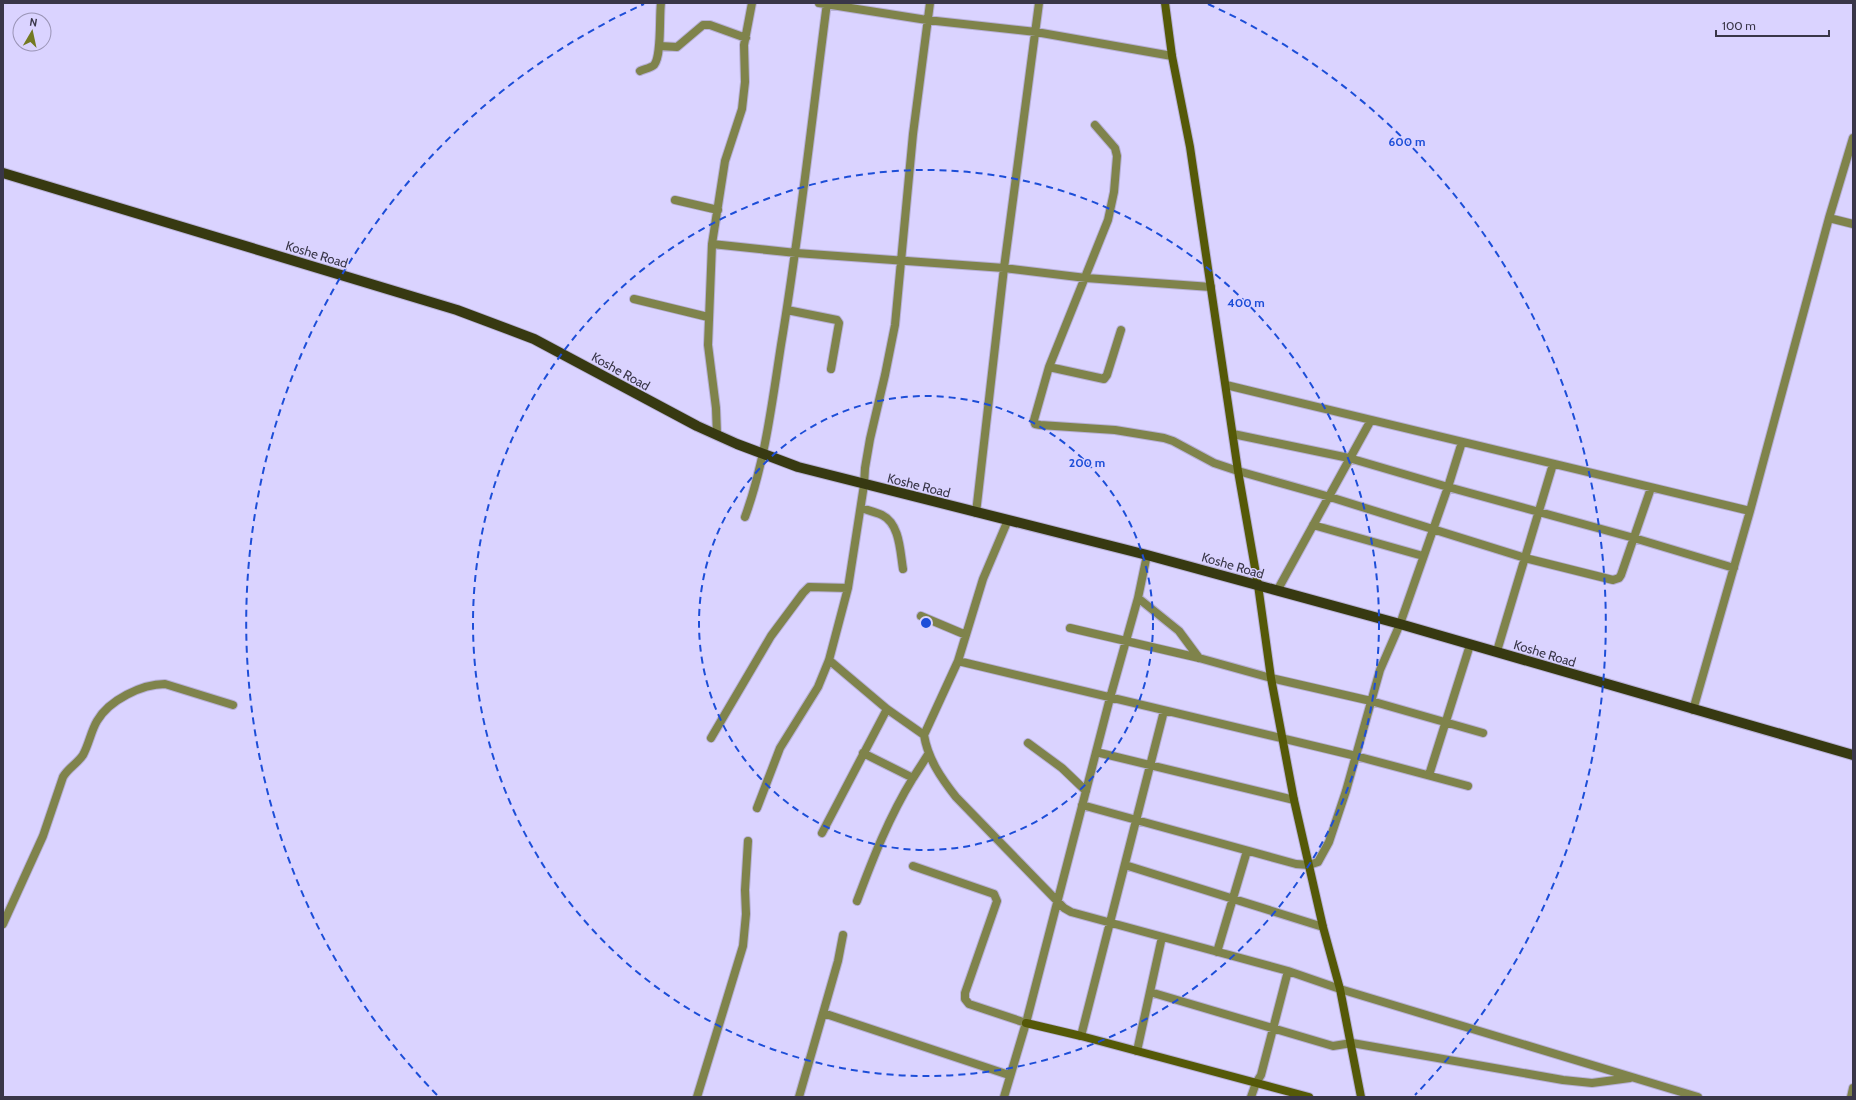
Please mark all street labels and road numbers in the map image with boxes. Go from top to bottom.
street label: Koshe Road [284,237,350,271]
street label: Koshe Road [589,348,653,394]
street label: Koshe Road [886,469,952,501]
street label: Koshe Road [1200,548,1266,582]
street label: Koshe Road [1512,636,1578,670]

